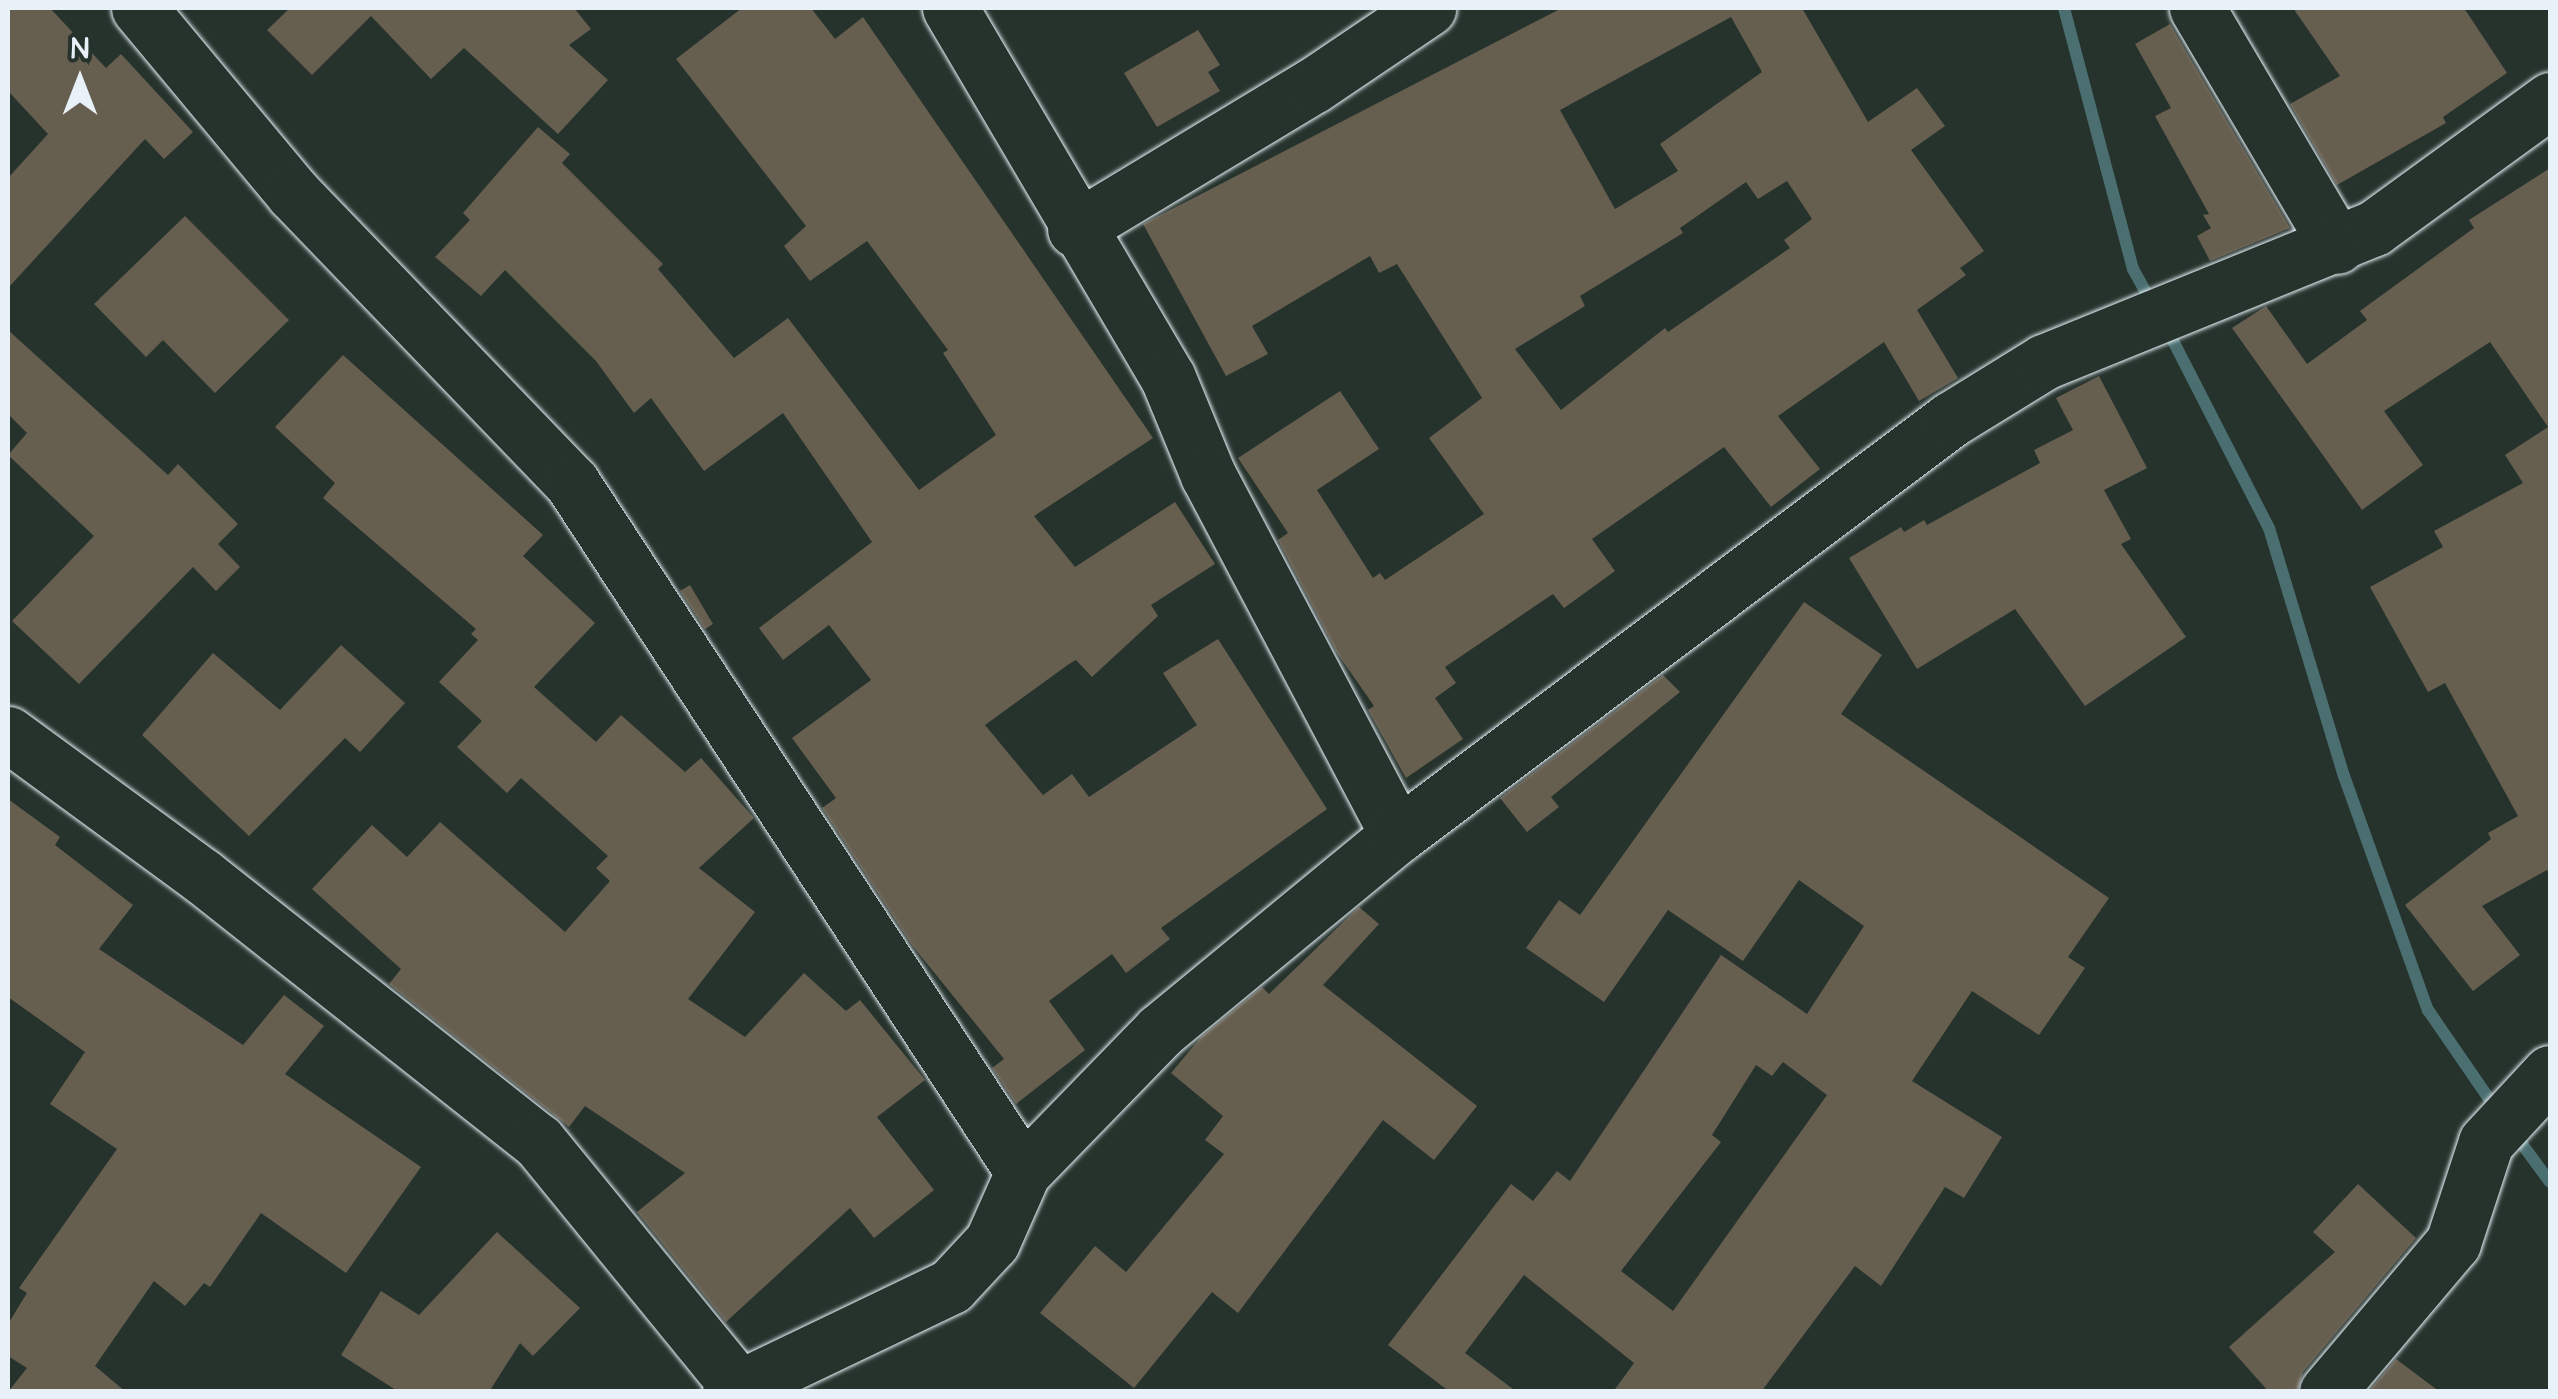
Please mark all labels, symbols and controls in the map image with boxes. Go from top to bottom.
north arrow [30,30,130,130]
text: N [71,30,89,69]

